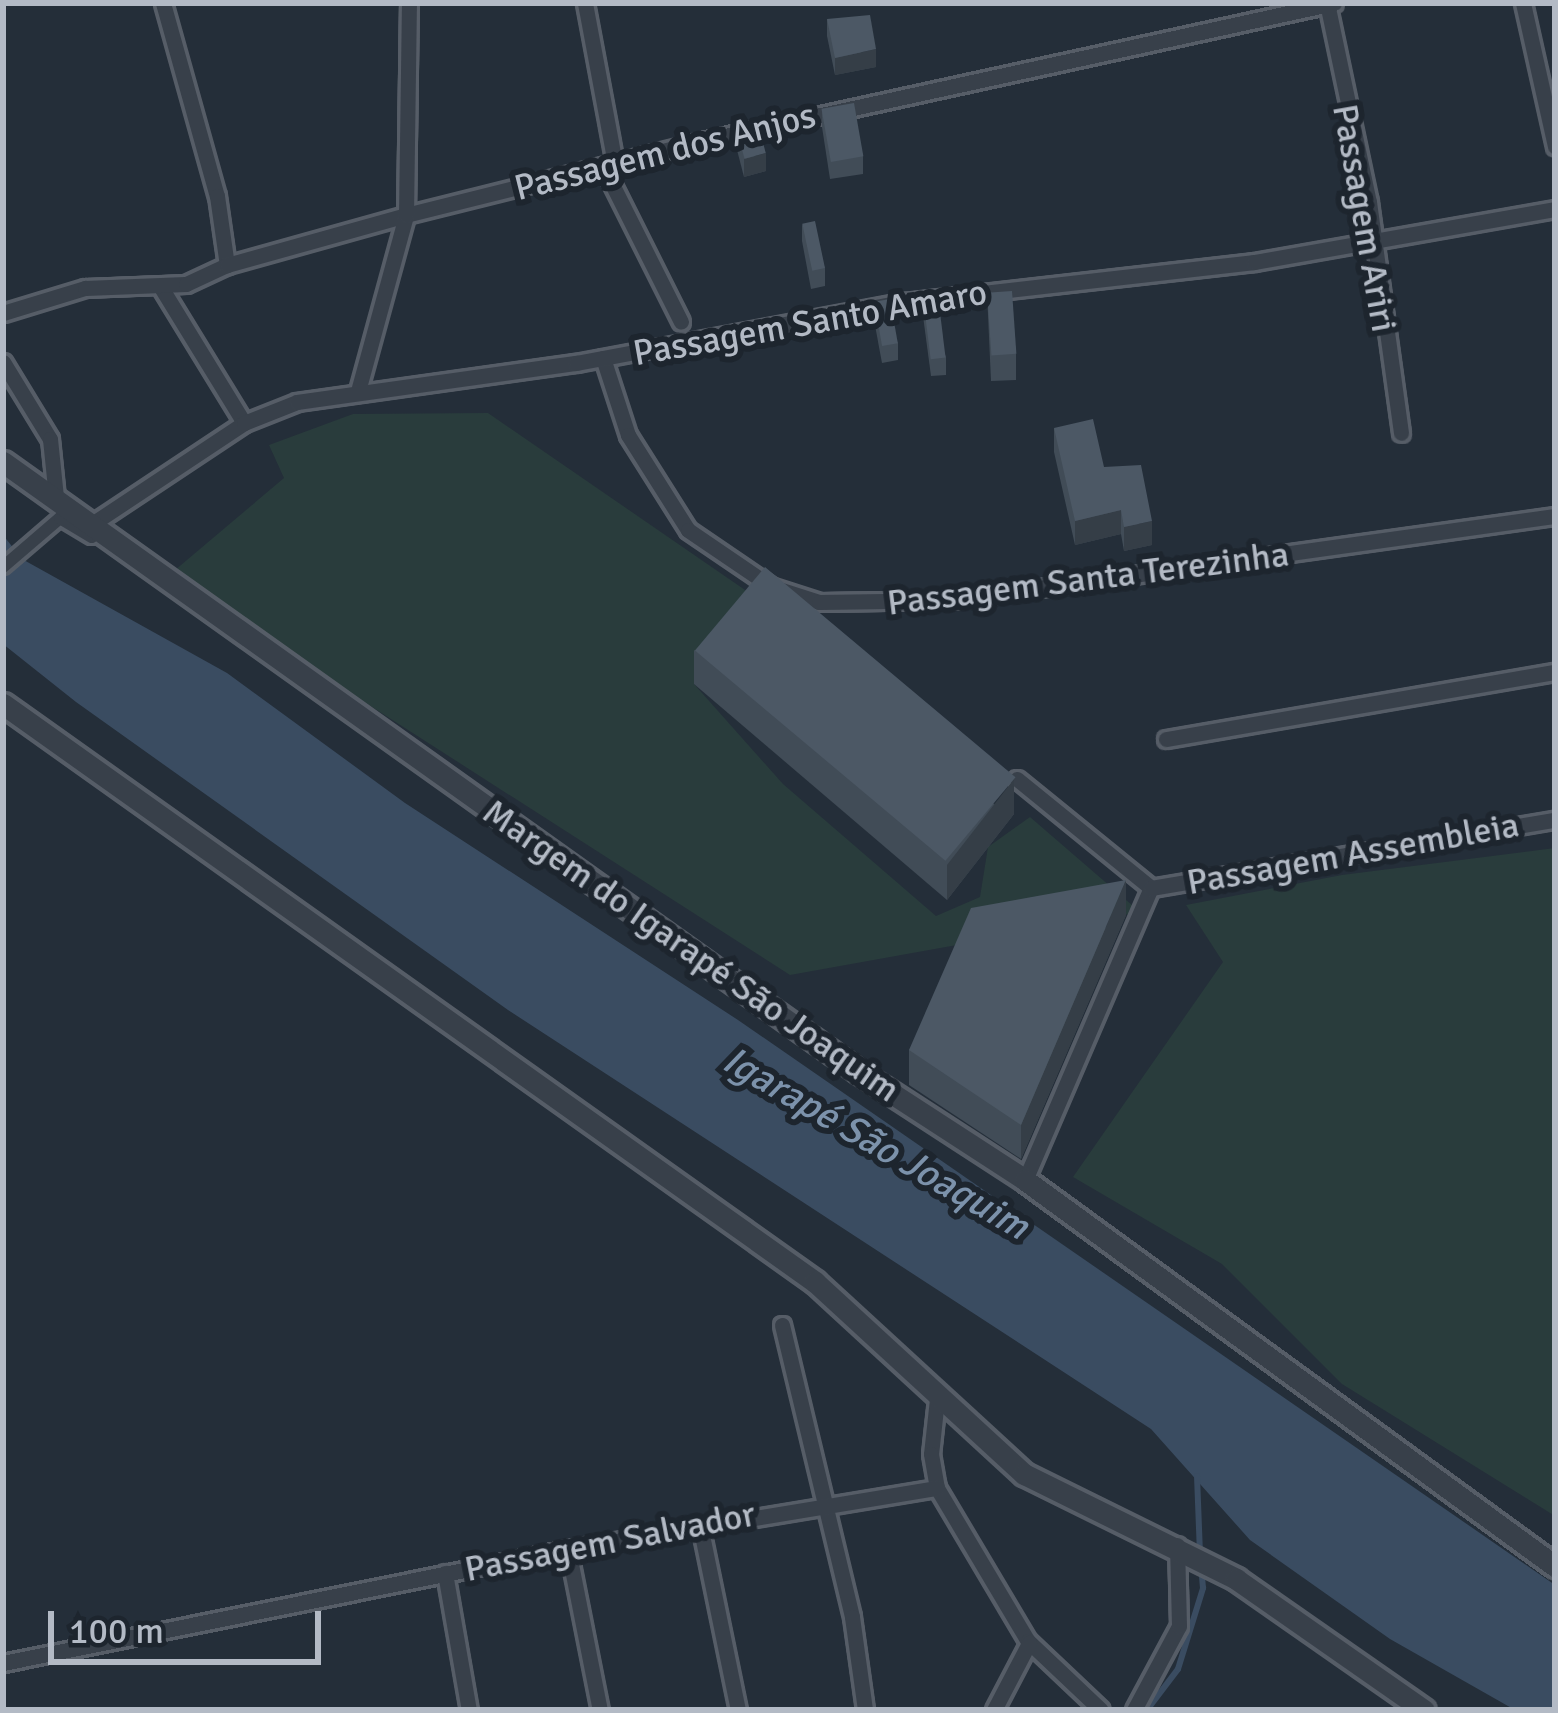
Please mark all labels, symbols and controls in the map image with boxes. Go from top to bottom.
street label: Passagem dos Anjos [510,94,820,210]
street label: Passagem Ariri [1323,101,1405,335]
street label: Passagem Santo Amaro [630,271,990,375]
street label: Passagem Santa Terezinha [885,533,1291,625]
street label: Margem do Igarapé São Joaquim [474,790,908,1112]
street label: Passagem Assembleia [1184,804,1522,904]
water label: Igarapé São Joaquim [715,1036,1037,1250]
street label: Passagem Salvador [461,1493,759,1591]
scale bar [54,1587,327,1661]
text: 100 m [69,1609,164,1654]

